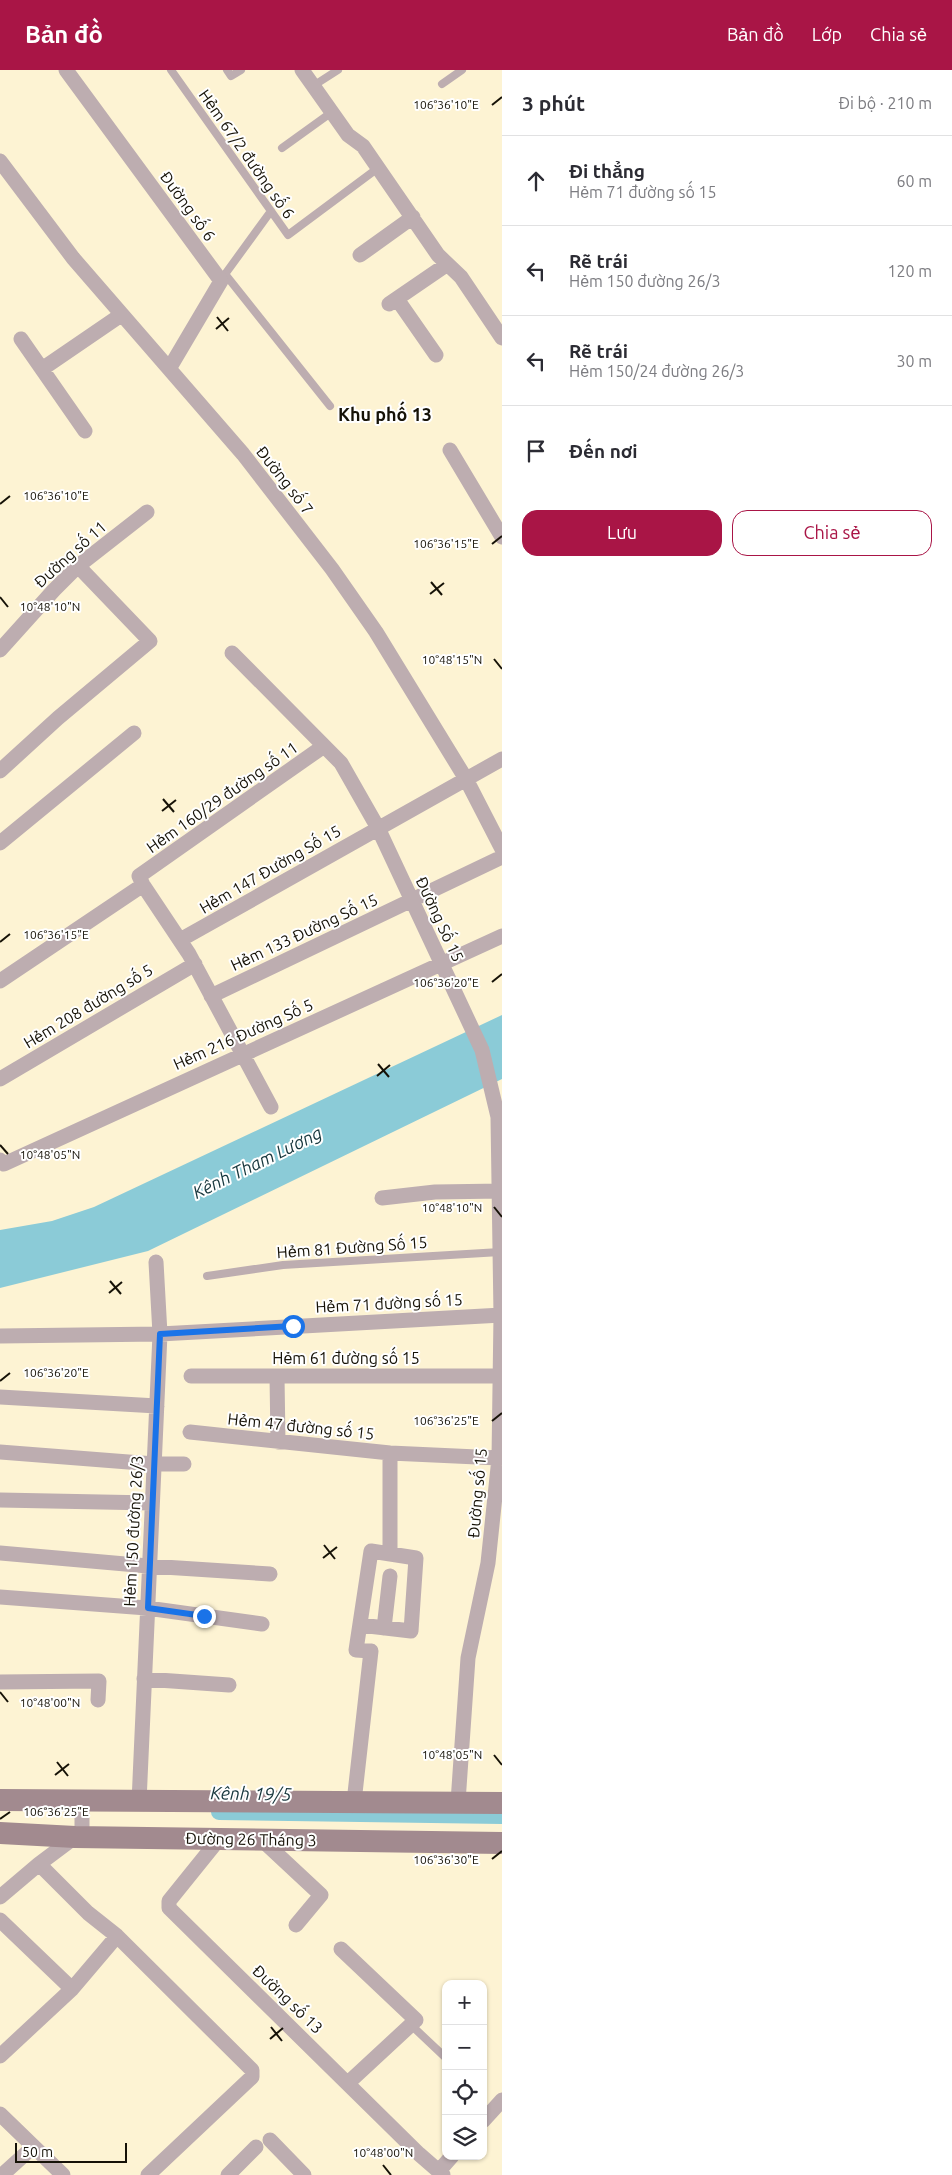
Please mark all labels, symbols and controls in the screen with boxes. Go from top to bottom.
text: Bản đồ [25,21,103,48]
text: Bản đồ [727,24,784,44]
text: Lớp [812,24,842,44]
text: Chia sẻ [870,24,927,44]
street label: Hẻm 67/2 đường số 6 [196,84,301,222]
text: 3 phút [522,91,585,115]
text: Đi bộ · 210 m [838,94,932,112]
text: 106°36'10"E [413,98,479,111]
text: Đi thẳng [569,160,645,182]
street label: Đường số 6 [157,166,222,244]
icon: ahead [522,167,550,195]
text: 60 m [896,172,932,190]
text: Hẻm 71 đường số 15 [569,183,716,201]
text: Rẽ trái [569,250,628,272]
icon: left [522,257,550,285]
text: 120 m [887,262,932,280]
text: Hẻm 150 đường 26/3 [569,272,720,290]
text: Rẽ trái [569,340,628,362]
icon: left [522,347,550,375]
text: 30 m [896,352,932,370]
text: Hẻm 150/24 đường 26/3 [569,362,744,380]
district label: Khu phố 13 [338,401,432,424]
icon: arrive [522,437,550,465]
text: Đến nơi [569,440,638,462]
street label: Đường số 7 [253,441,319,518]
text: 106°36'10"E [23,489,89,502]
button: Lưu [522,510,722,556]
button: Chia sẻ [732,510,932,556]
street label: Đường số 11 [28,515,110,591]
text: 106°36'15"E [413,537,479,550]
text: 10°48'10"N [20,600,80,613]
text: 10°48'15"N [422,653,482,666]
street label: Hẻm 160/29 đường số 11 [141,735,301,856]
street label: Hẻm 147 Đường Số 15 [195,819,344,917]
street label: Đường Số 15 [412,872,470,964]
street label: Hẻm 133 Đường Số 15 [226,887,380,974]
text: 106°36'15"E [23,928,89,941]
street label: Hẻm 208 đường số 5 [19,958,156,1052]
text: 106°36'20"E [413,976,479,989]
street label: Hẻm 216 Đường Số 5 [169,992,316,1073]
water label: Kênh Tham Lương [189,1122,325,1202]
text: 10°48'05"N [20,1148,80,1161]
text: 10°48'10"N [422,1201,482,1214]
street label: Hẻm 81 Đường Số 15 [276,1230,428,1261]
street label: Hẻm 71 đường số 15 [315,1287,463,1316]
route start [282,1315,305,1338]
street label: Hẻm 61 đường số 15 [272,1346,420,1367]
text: 106°36'20"E [23,1366,89,1379]
street label: Hẻm 47 đường số 15 [227,1406,376,1443]
text: 106°36'25"E [413,1414,479,1427]
street label: Đường số 15 [461,1447,490,1539]
street label: Hẻm 150 đường 26/3 [120,1455,146,1607]
route end [193,1605,216,1628]
text: 10°48'00"N [20,1696,80,1709]
text: 10°48'05"N [422,1748,482,1761]
water label: Kênh 19/5 [210,1782,293,1804]
text: 106°36'25"E [23,1805,89,1818]
street label: Đường 26 Tháng 3 [185,1829,317,1849]
text: 106°36'30"E [413,1853,479,1866]
street label: Đường số 13 [249,1959,329,2037]
map controls [442,1980,487,2160]
button: + [442,1980,487,2025]
button: − [442,2025,487,2070]
button: locate [442,2070,487,2115]
button: layers [442,2115,487,2160]
scale bar [15,2140,128,2163]
text: 50 m [22,2144,53,2160]
text: 10°48'00"N [353,2146,413,2159]

